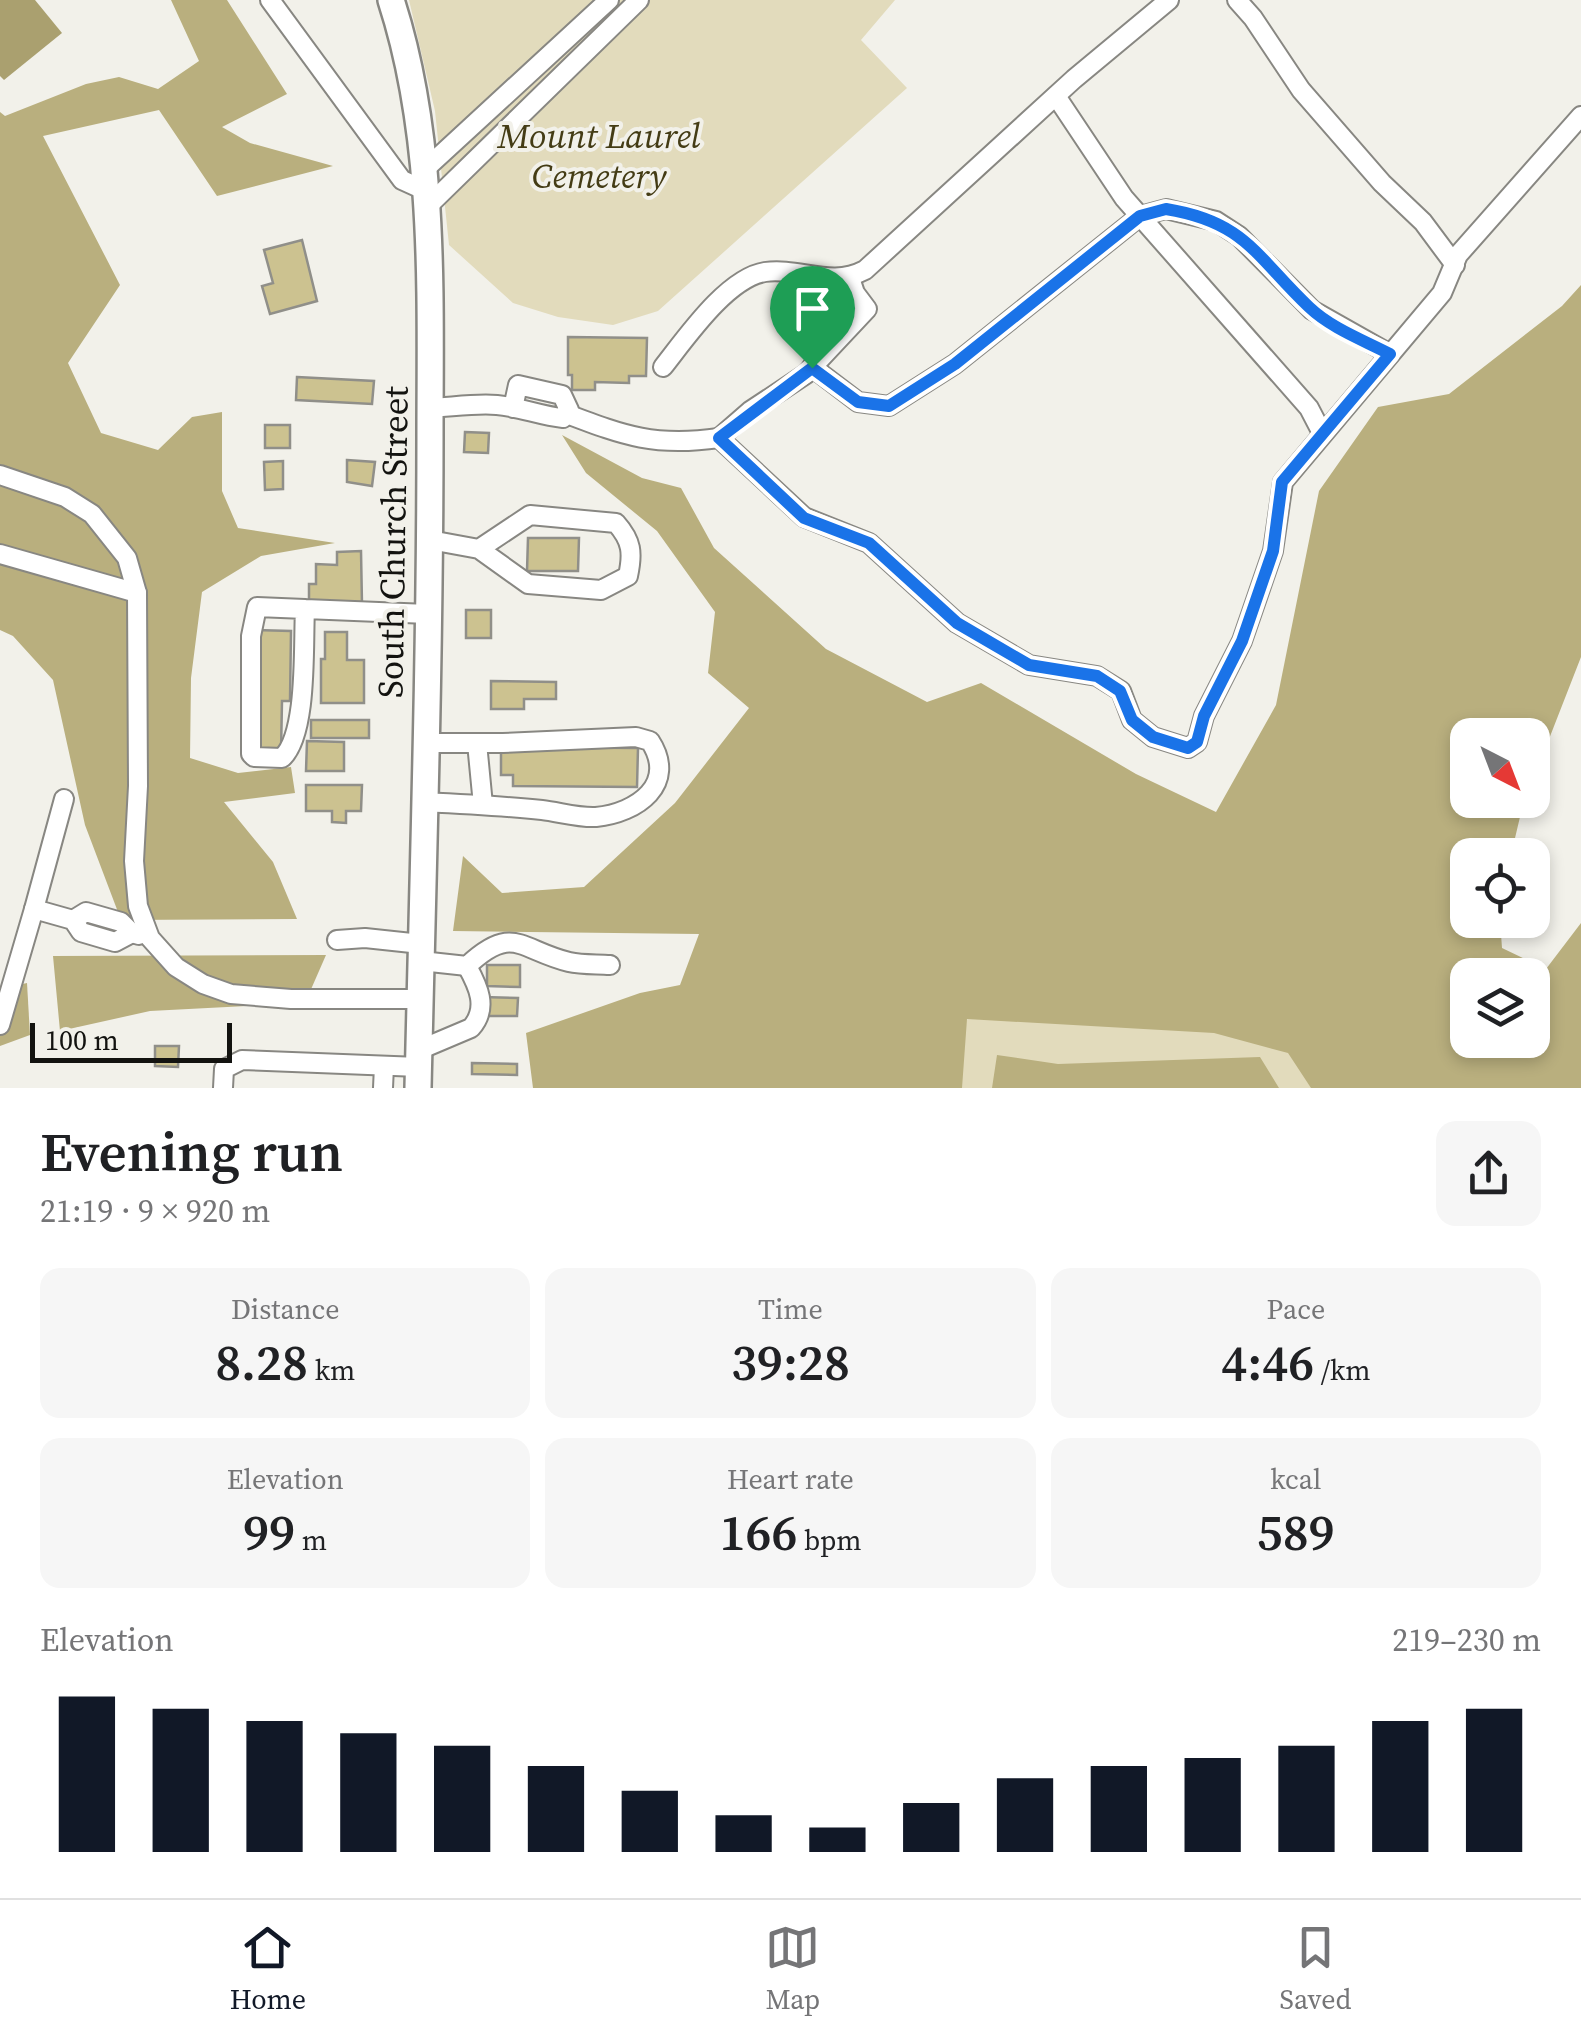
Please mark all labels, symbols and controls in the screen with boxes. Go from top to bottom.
park label: Mount Laurel Cemetery [497,112,701,200]
pin [770,266,855,369]
icon: arrive [785,281,840,336]
street label: South Church Street [366,385,420,698]
north arrow [1450,718,1550,818]
map controls [1450,718,1550,1058]
button: locate [1450,838,1550,938]
button: layers [1450,958,1550,1058]
scale bar [30,1018,232,1062]
text: 100 m [45,1021,119,1059]
text: Evening run [40,1114,343,1189]
button: share [1436,1121,1541,1226]
text: 21:19 · 9 × 920 m [40,1189,270,1233]
text: Distance [231,1290,339,1328]
text: Time [758,1290,823,1328]
text: Pace [1266,1290,1325,1328]
text: 8.28 [215,1328,308,1397]
text: 39:28 [731,1328,850,1397]
text: 4:46 [1221,1328,1314,1397]
text: km [308,1351,355,1389]
text: /km [1314,1351,1370,1389]
text: Elevation [227,1460,344,1498]
text: Heart rate [727,1460,854,1498]
text: kcal [1270,1460,1321,1498]
text: 99 [243,1498,295,1567]
text: 166 [720,1498,798,1567]
text: 589 [1257,1498,1335,1567]
text: m [295,1521,327,1559]
text: bpm [798,1521,861,1559]
text: Elevation [40,1618,174,1662]
text: 219–230 m [1392,1618,1541,1662]
tab: Home [230,1920,306,2018]
tab: Map [765,1920,820,2018]
tab: Saved [1280,1920,1351,2018]

